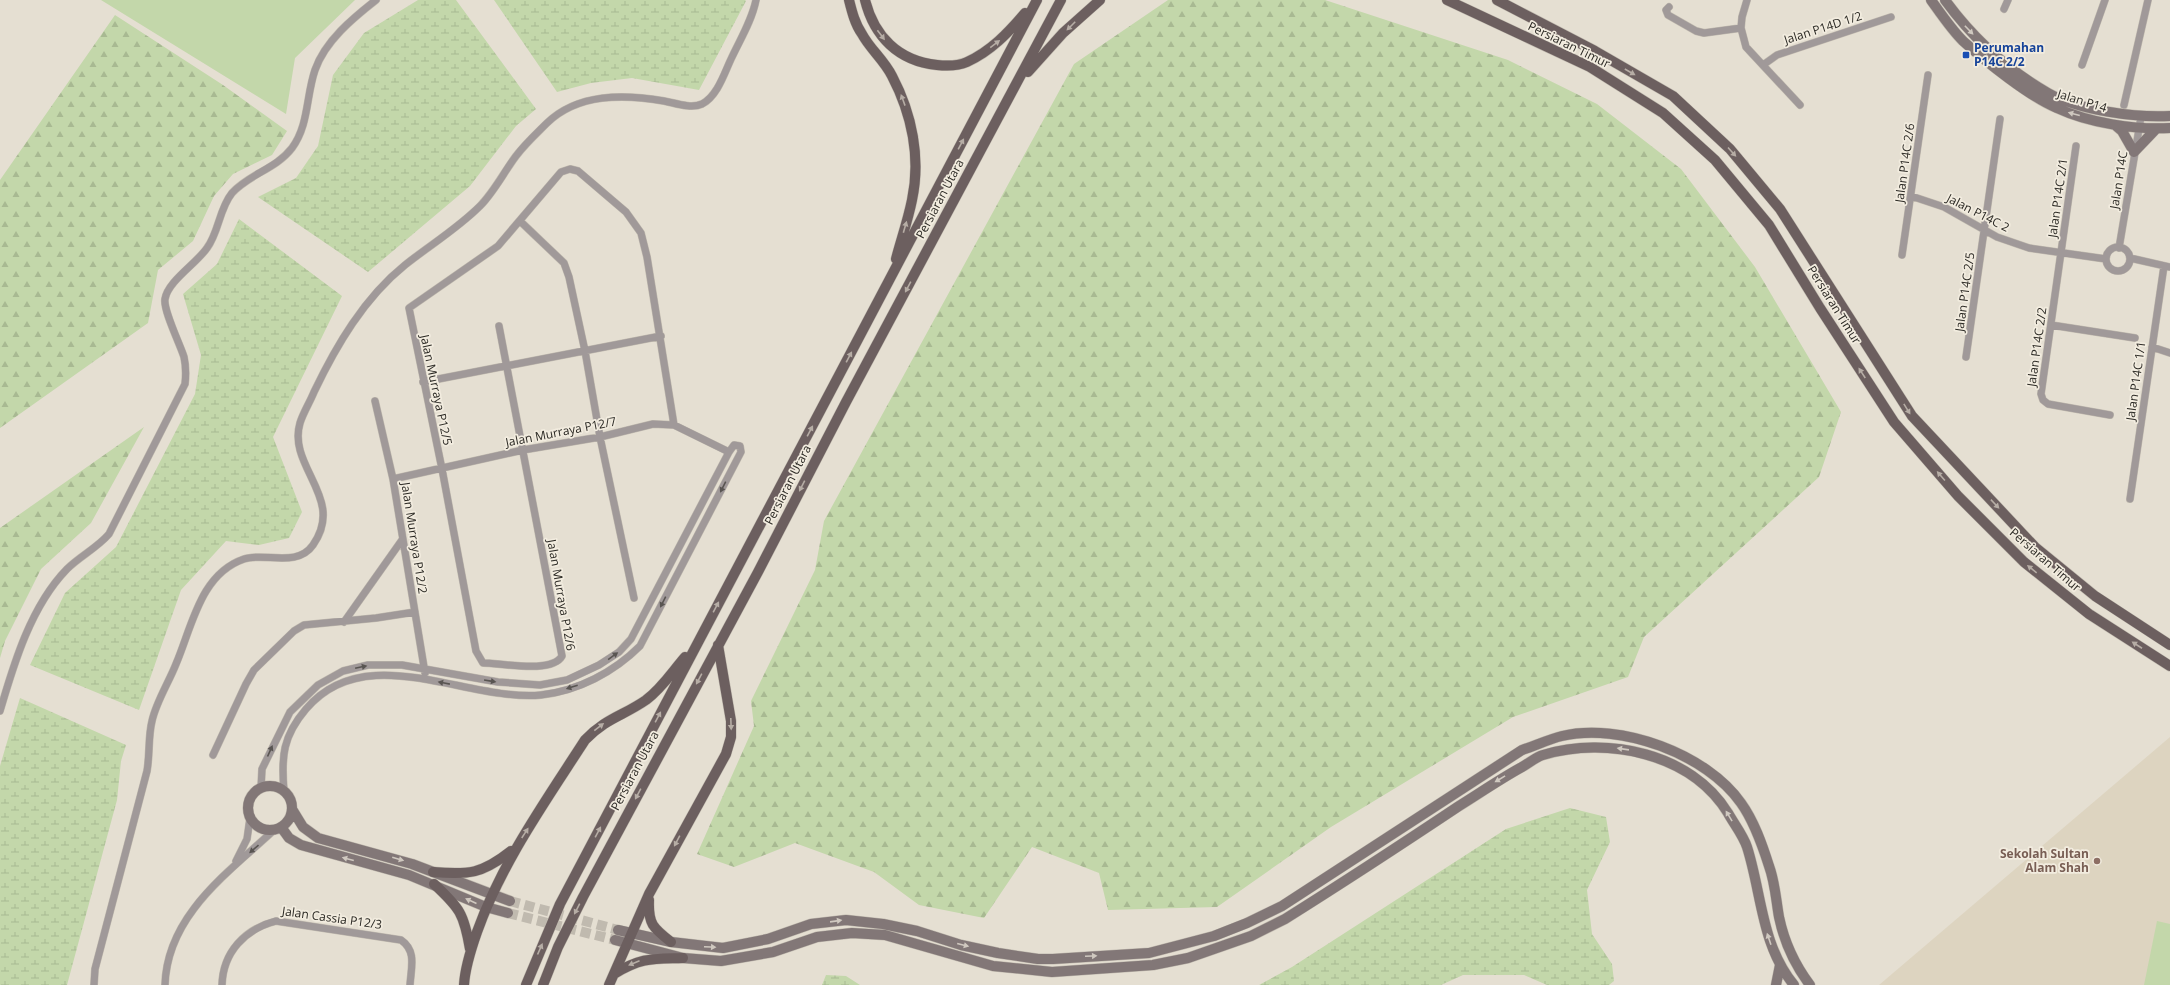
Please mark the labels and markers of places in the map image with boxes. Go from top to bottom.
place label: Perumahan P14C 2/2 [1974,39,2044,70]
marker: Perumahan P14C 2/2 [1961,50,1971,60]
place label: Sekolah Sultan Alam Shah [2000,845,2089,876]
marker: Sekolah Sultan Alam Shah [2092,856,2102,866]

